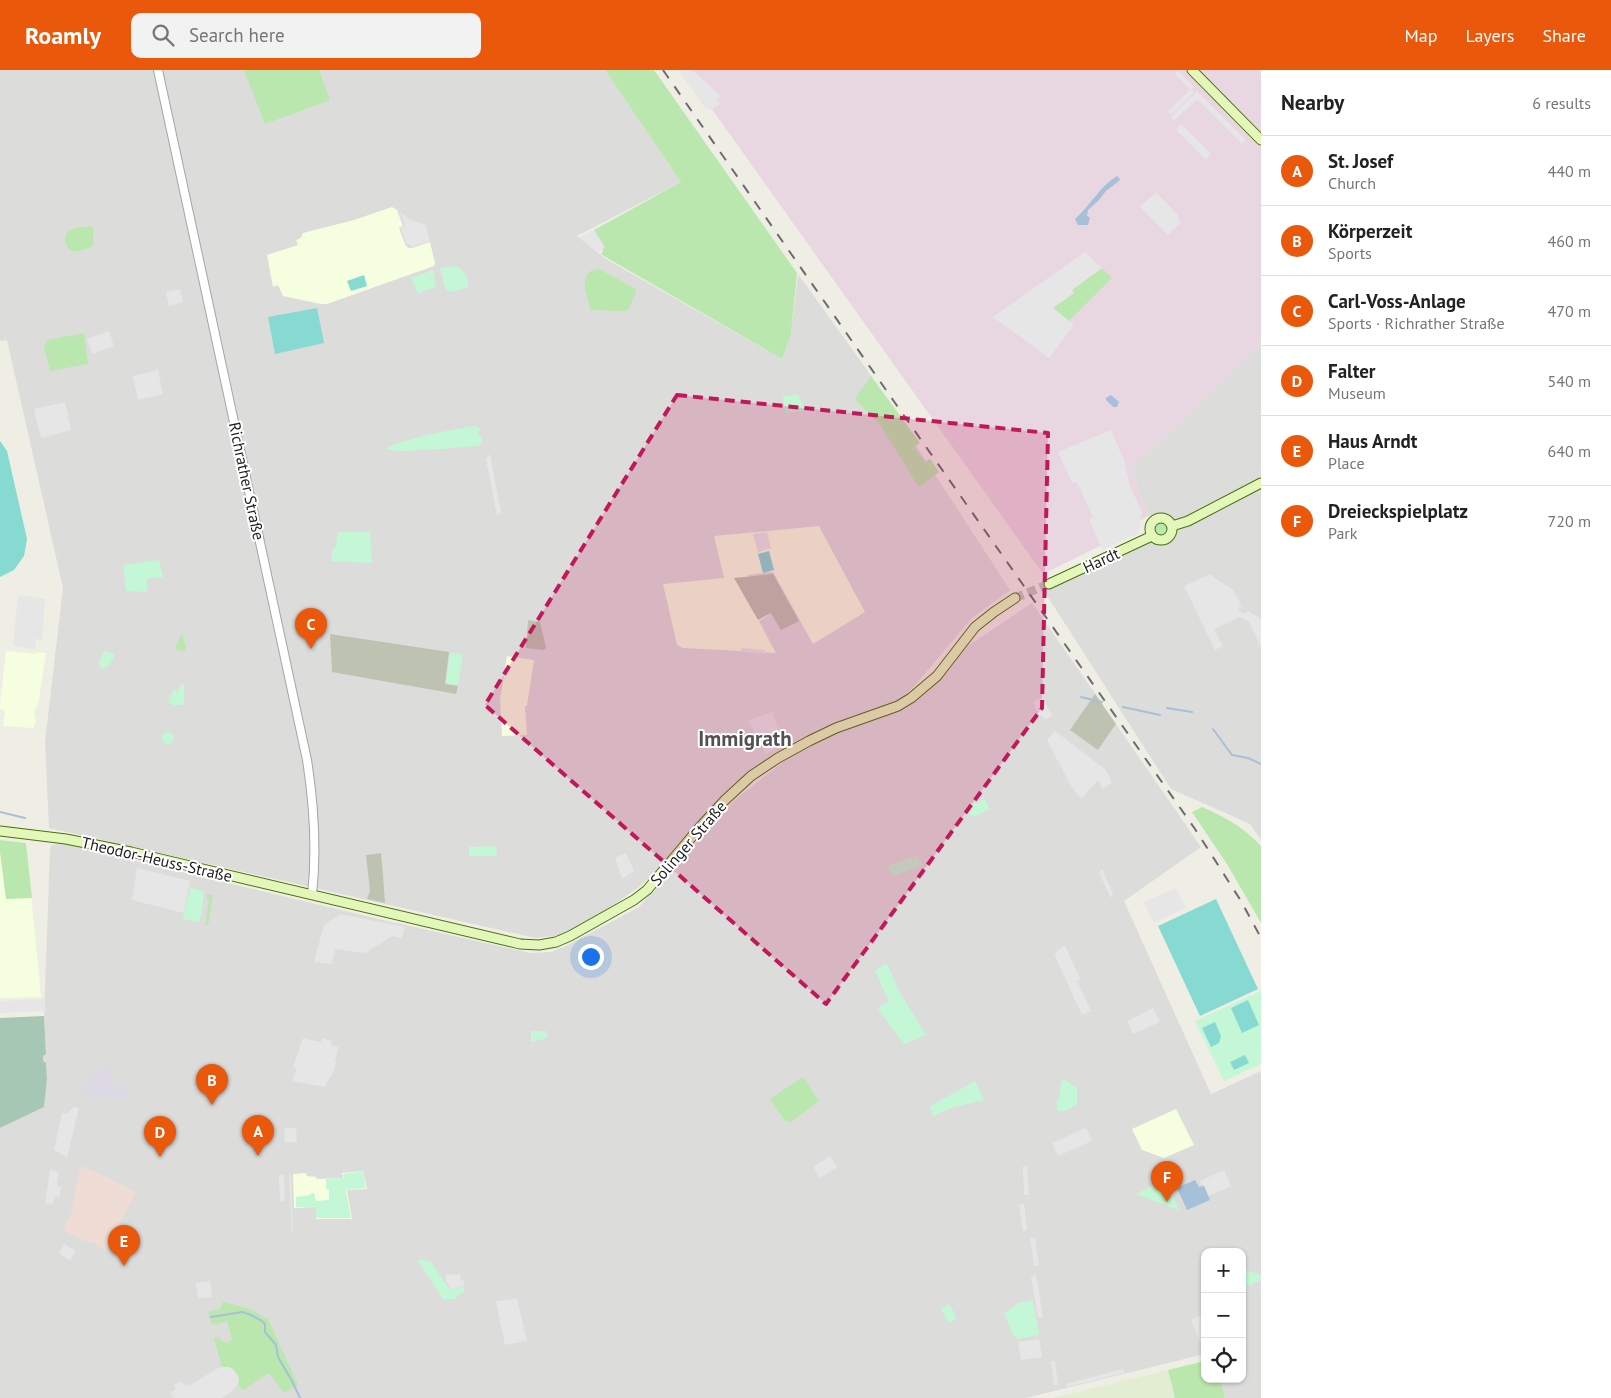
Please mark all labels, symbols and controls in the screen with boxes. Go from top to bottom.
search box [131,13,481,58]
text: Roamly [25,20,101,51]
icon: search [149,21,177,49]
text: Search here [189,23,285,47]
text: Map [1405,24,1437,47]
text: Layers [1465,24,1514,47]
text: Share [1542,24,1586,47]
text: Nearby [1281,89,1344,116]
text: 6 results [1532,93,1591,113]
text: St. Josef [1328,149,1393,173]
text: A [1292,161,1302,181]
text: 440 m [1548,161,1591,181]
text: Church [1328,173,1376,193]
text: Körperzeit [1328,219,1412,243]
text: B [1292,231,1302,251]
text: 460 m [1548,231,1591,251]
text: Sports [1328,243,1372,263]
text: Carl-Voss-Anlage [1328,289,1466,313]
text: C [1293,301,1301,321]
text: 470 m [1548,301,1591,321]
text: Sports · Richrather Straße [1328,313,1505,333]
text: Falter [1328,359,1376,383]
text: D [1292,371,1302,391]
text: 540 m [1548,371,1591,391]
text: Museum [1328,383,1386,403]
street label: Richrather Straße [225,420,269,542]
text: Haus Arndt [1328,429,1417,453]
text: E [1293,441,1301,461]
text: 640 m [1548,441,1591,461]
text: Place [1328,453,1365,473]
text: Dreieckspielplatz [1328,499,1468,523]
text: F [1293,511,1301,531]
text: 720 m [1548,511,1591,531]
text: Park [1328,523,1357,543]
street label: Hardt [1079,543,1123,577]
pin: C [295,608,327,649]
district label: Immigrath [698,725,792,752]
street label: Solinger Straße [646,796,730,890]
street label: Theodor-Heuss-Straße [80,832,234,886]
your location [578,944,604,970]
pin: B [196,1064,228,1105]
pin: A [242,1115,274,1156]
pin: D [144,1116,176,1157]
pin: F [1151,1161,1183,1202]
pin: E [108,1225,140,1266]
map controls [1201,1248,1246,1383]
button: + [1201,1248,1246,1293]
button: − [1201,1293,1246,1338]
button: locate [1201,1338,1246,1383]

